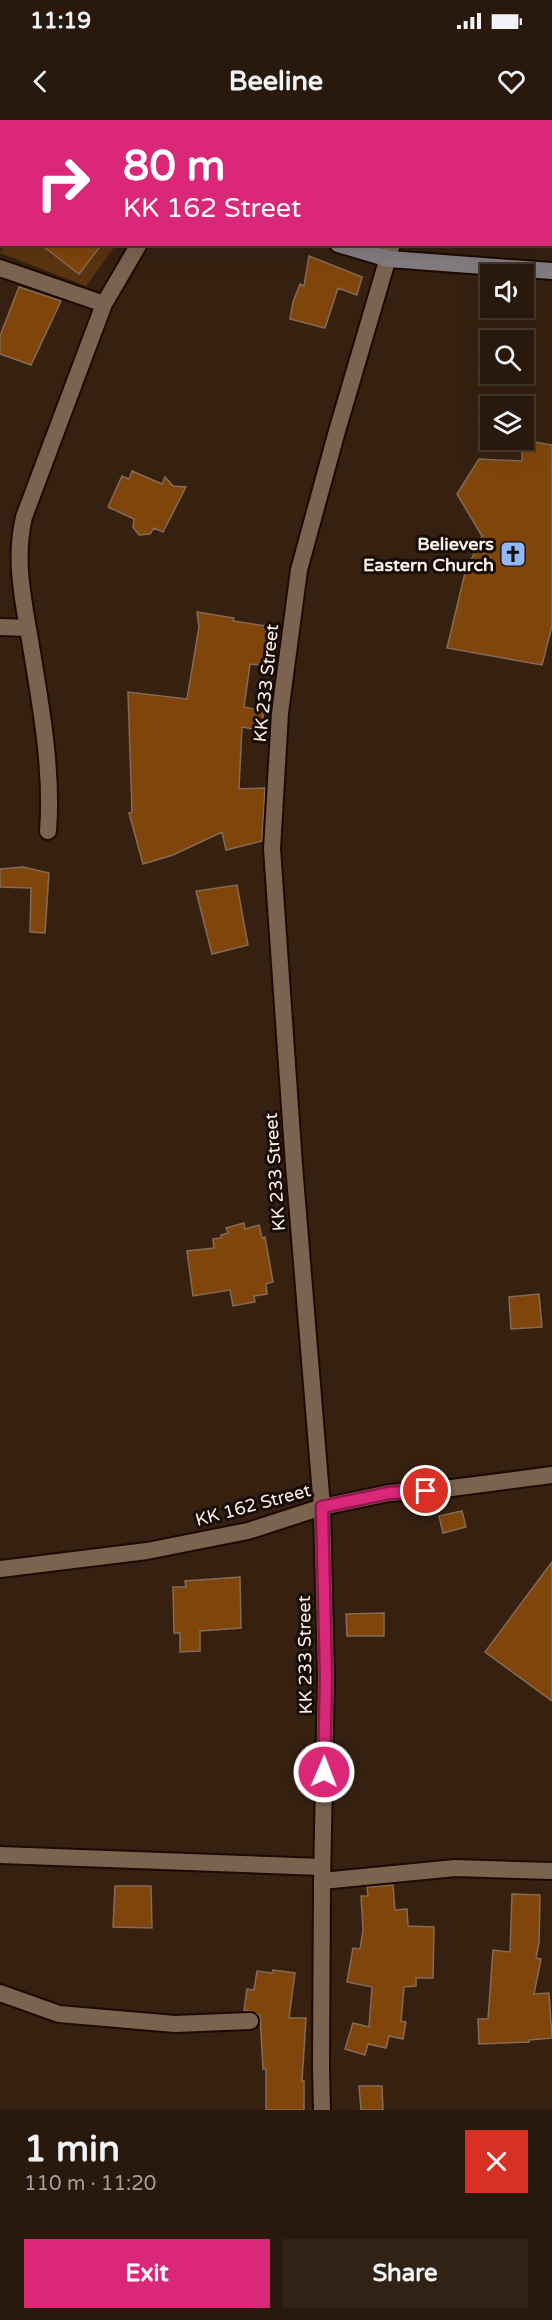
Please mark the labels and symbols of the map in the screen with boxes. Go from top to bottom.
place label: Believers Eastern Church [363,533,494,576]
church icon: Believers Eastern Church [498,539,528,569]
street label: KK 233 Street [249,623,283,743]
street label: KK 233 Street [260,1112,290,1232]
pin [400,1465,451,1516]
street label: KK 162 Street [193,1479,313,1531]
street label: KK 233 Street [293,1595,317,1715]
position arrow [292,1740,356,1804]

